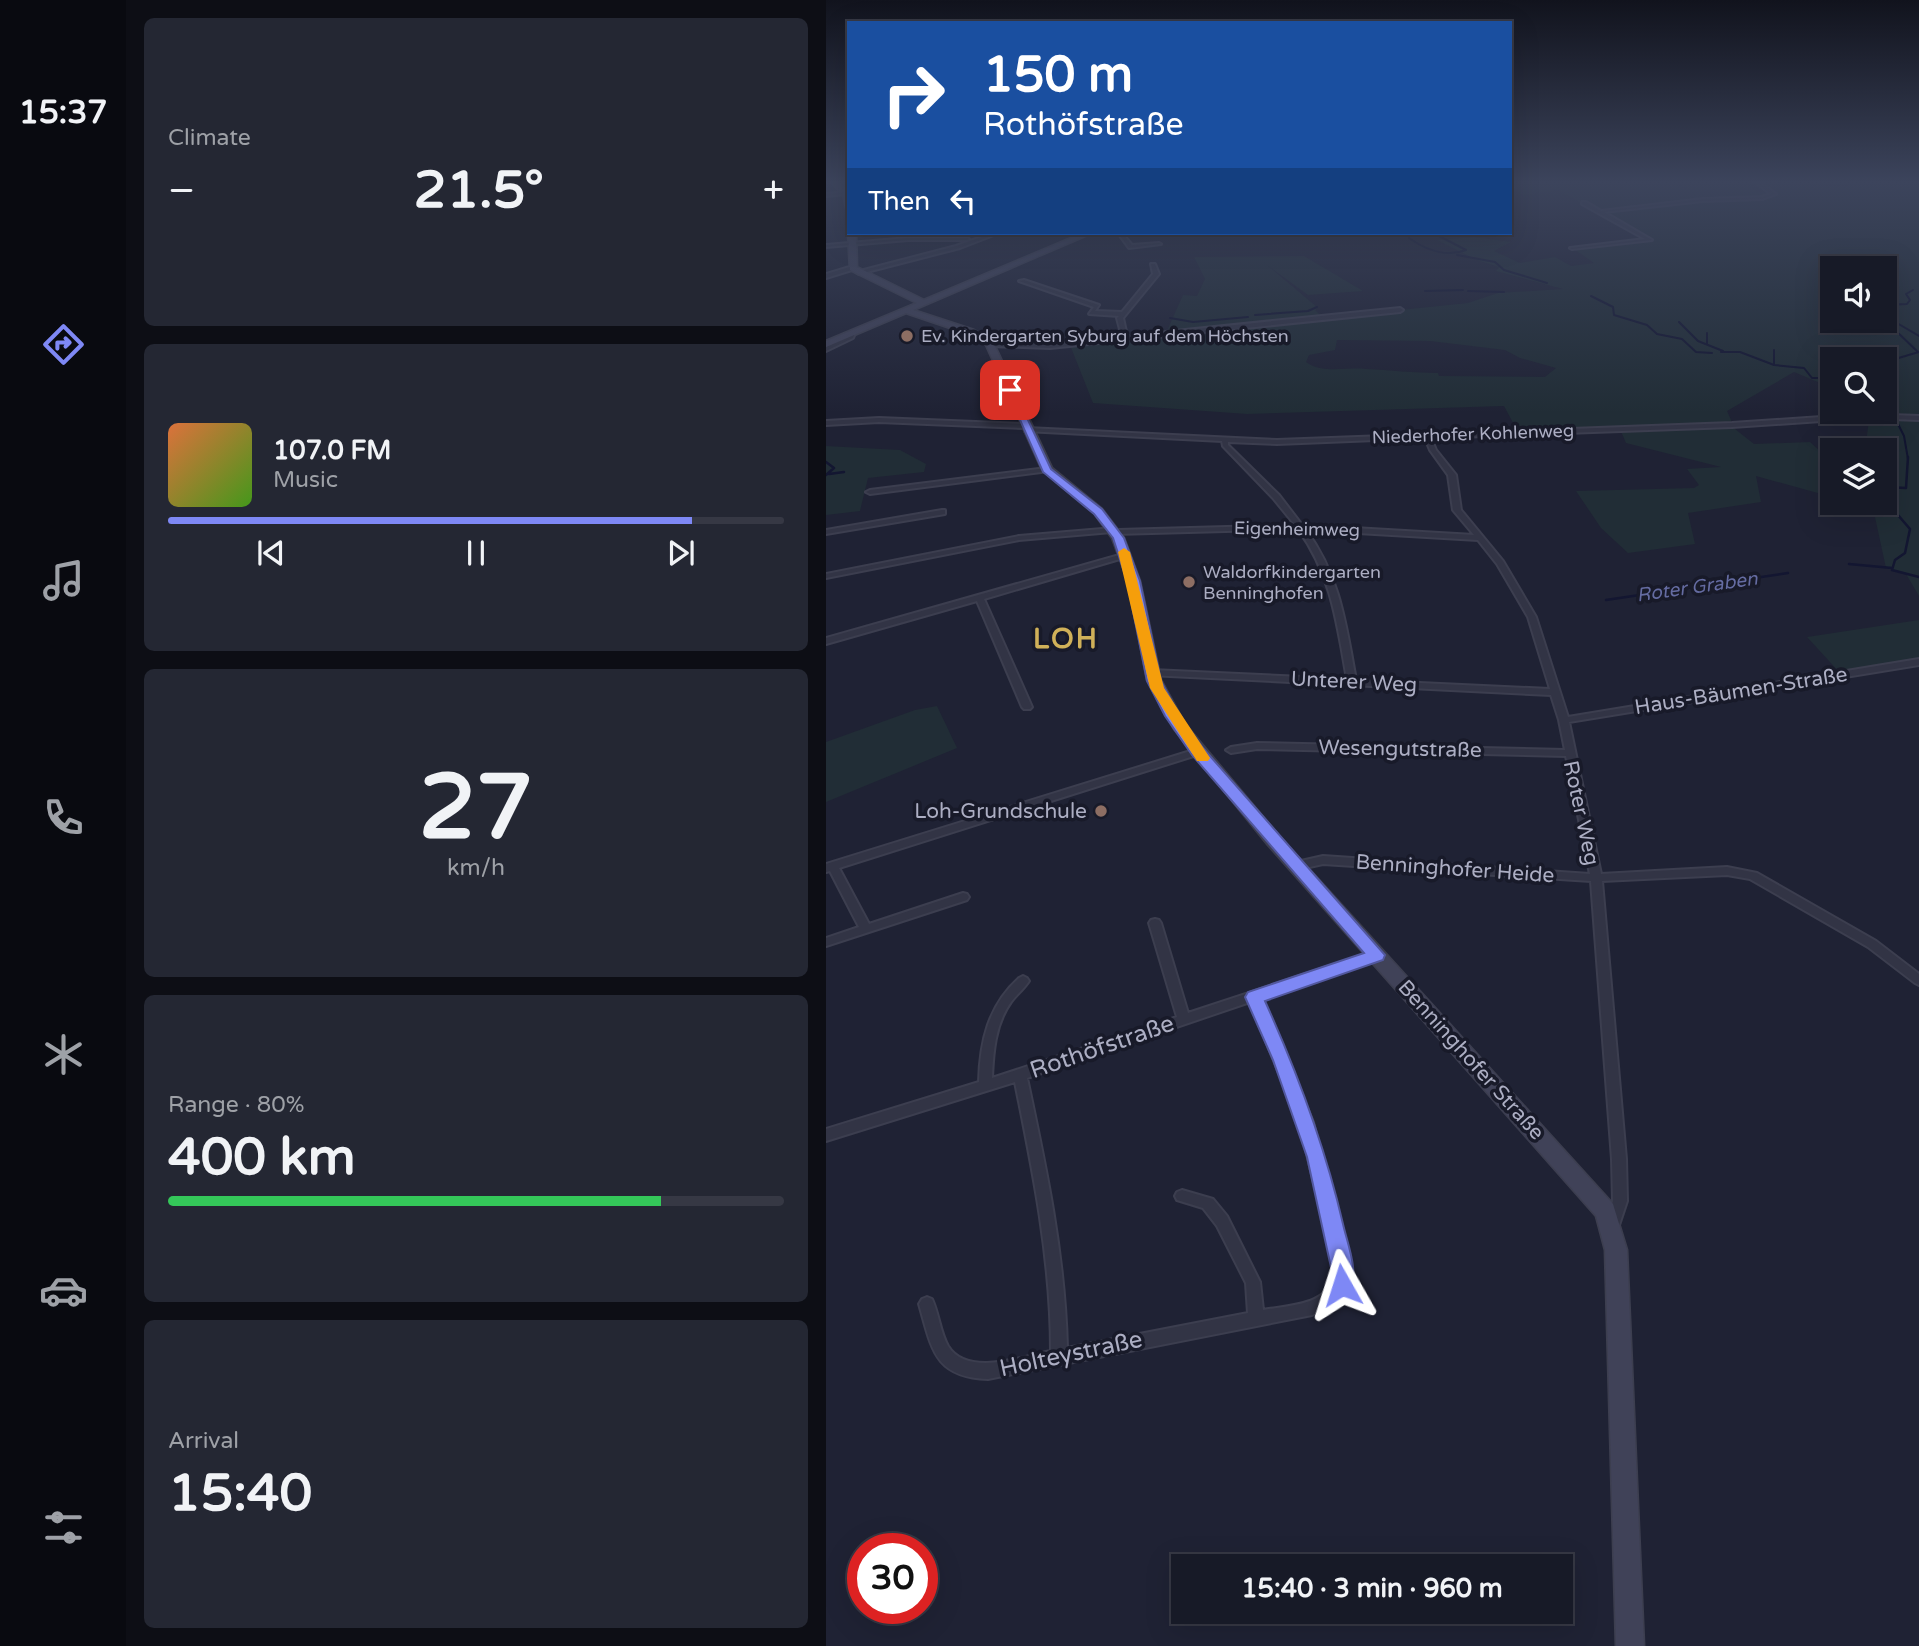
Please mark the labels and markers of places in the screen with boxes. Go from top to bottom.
place label: Ev. Kindergarten Syburg auf dem Höchsten [921,325,1289,347]
marker: Ev. Kindergarten Syburg auf dem Höchsten [899,328,915,344]
pin [980,360,1040,420]
place label: Waldorfkindergarten Benninghofen [1203,561,1381,604]
marker: Waldorfkindergarten Benninghofen [1181,574,1197,590]
place label: Loh-Grundschule [914,799,1087,824]
marker: Loh-Grundschule [1093,803,1109,819]

